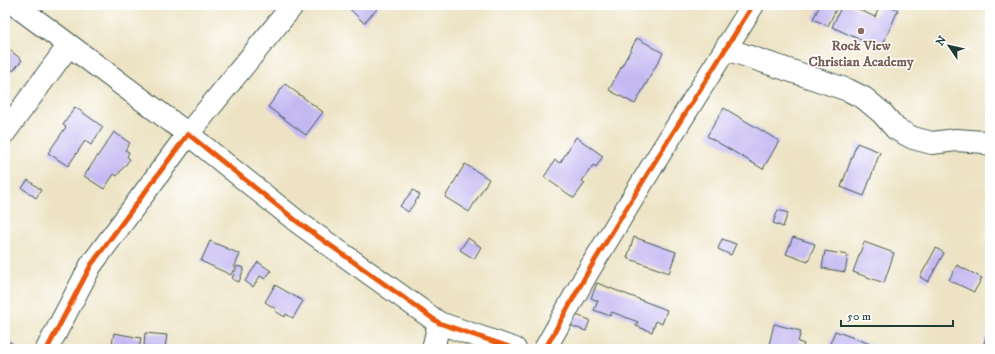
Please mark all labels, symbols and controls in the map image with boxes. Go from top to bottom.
marker: Rock View Christian Academy [856,26,866,36]
north arrow [929,26,969,66]
text: N [933,33,950,49]
place label: Rock View Christian Academy [808,37,914,71]
scale bar [841,302,953,328]
text: 50 m [847,309,871,324]

